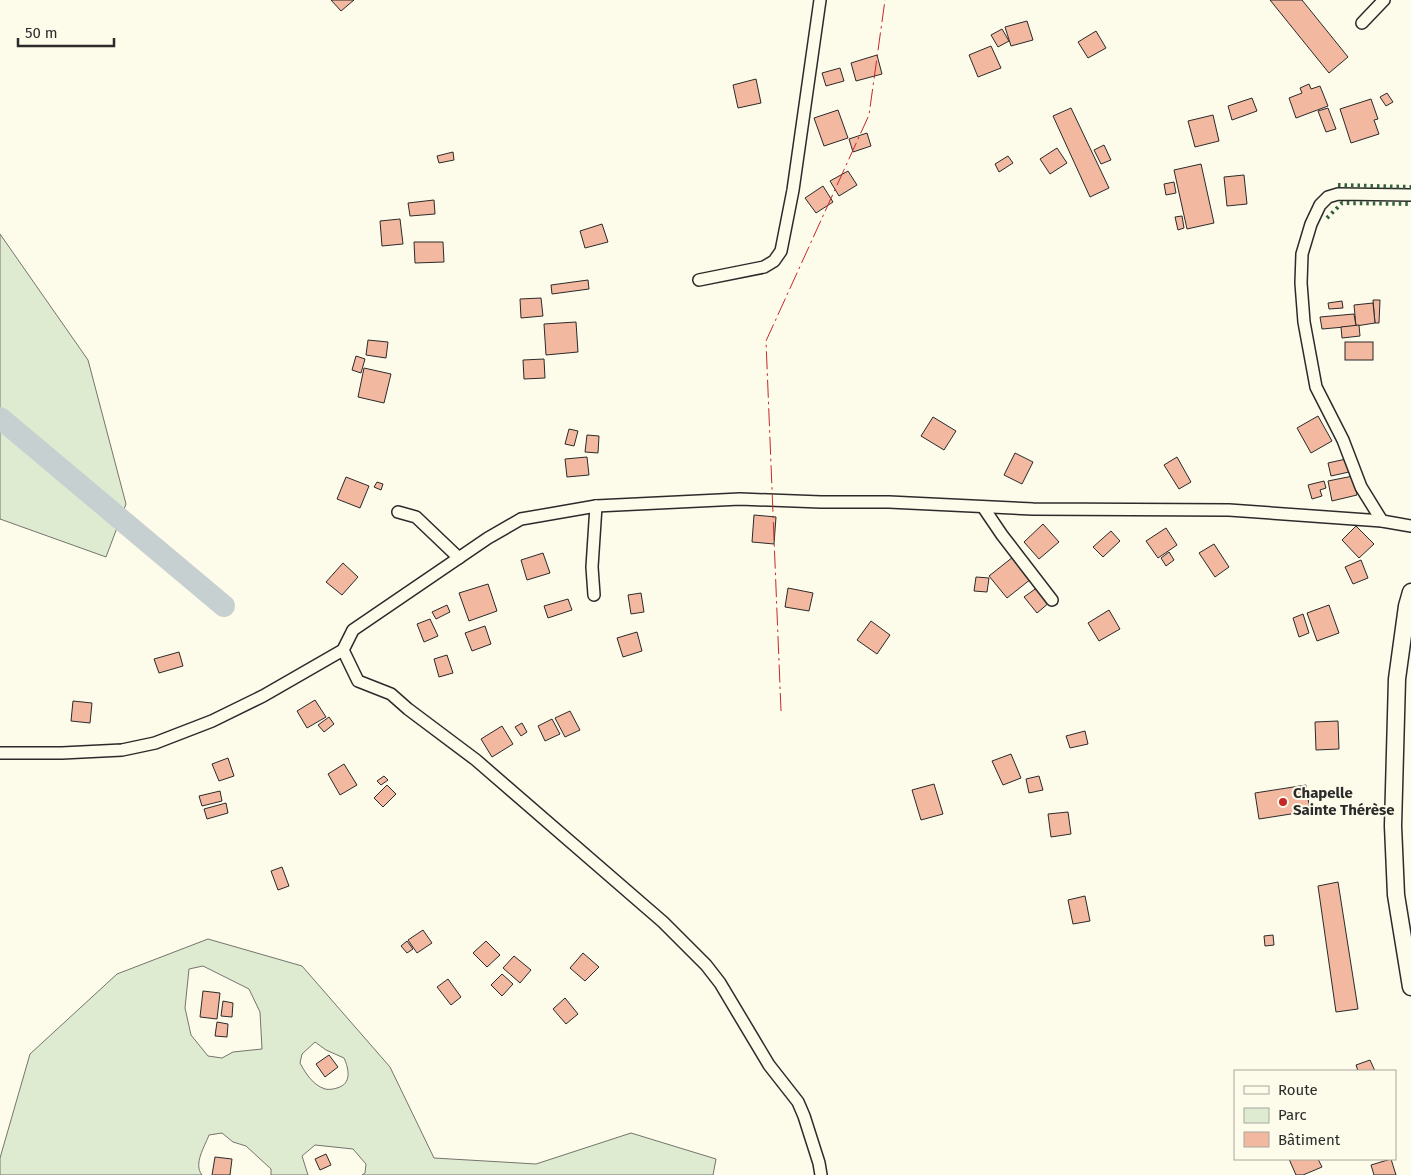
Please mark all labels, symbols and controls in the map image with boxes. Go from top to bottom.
scale bar [18,15,114,47]
text: 50 m [25,24,58,42]
place label: Chapelle Sainte Thérèse [1293,784,1394,819]
marker: Chapelle Sainte Thérèse [1277,796,1289,808]
legend [1234,1070,1396,1160]
text: Route [1278,1081,1318,1099]
text: Parc [1278,1106,1307,1124]
text: Bâtiment [1278,1131,1341,1149]

